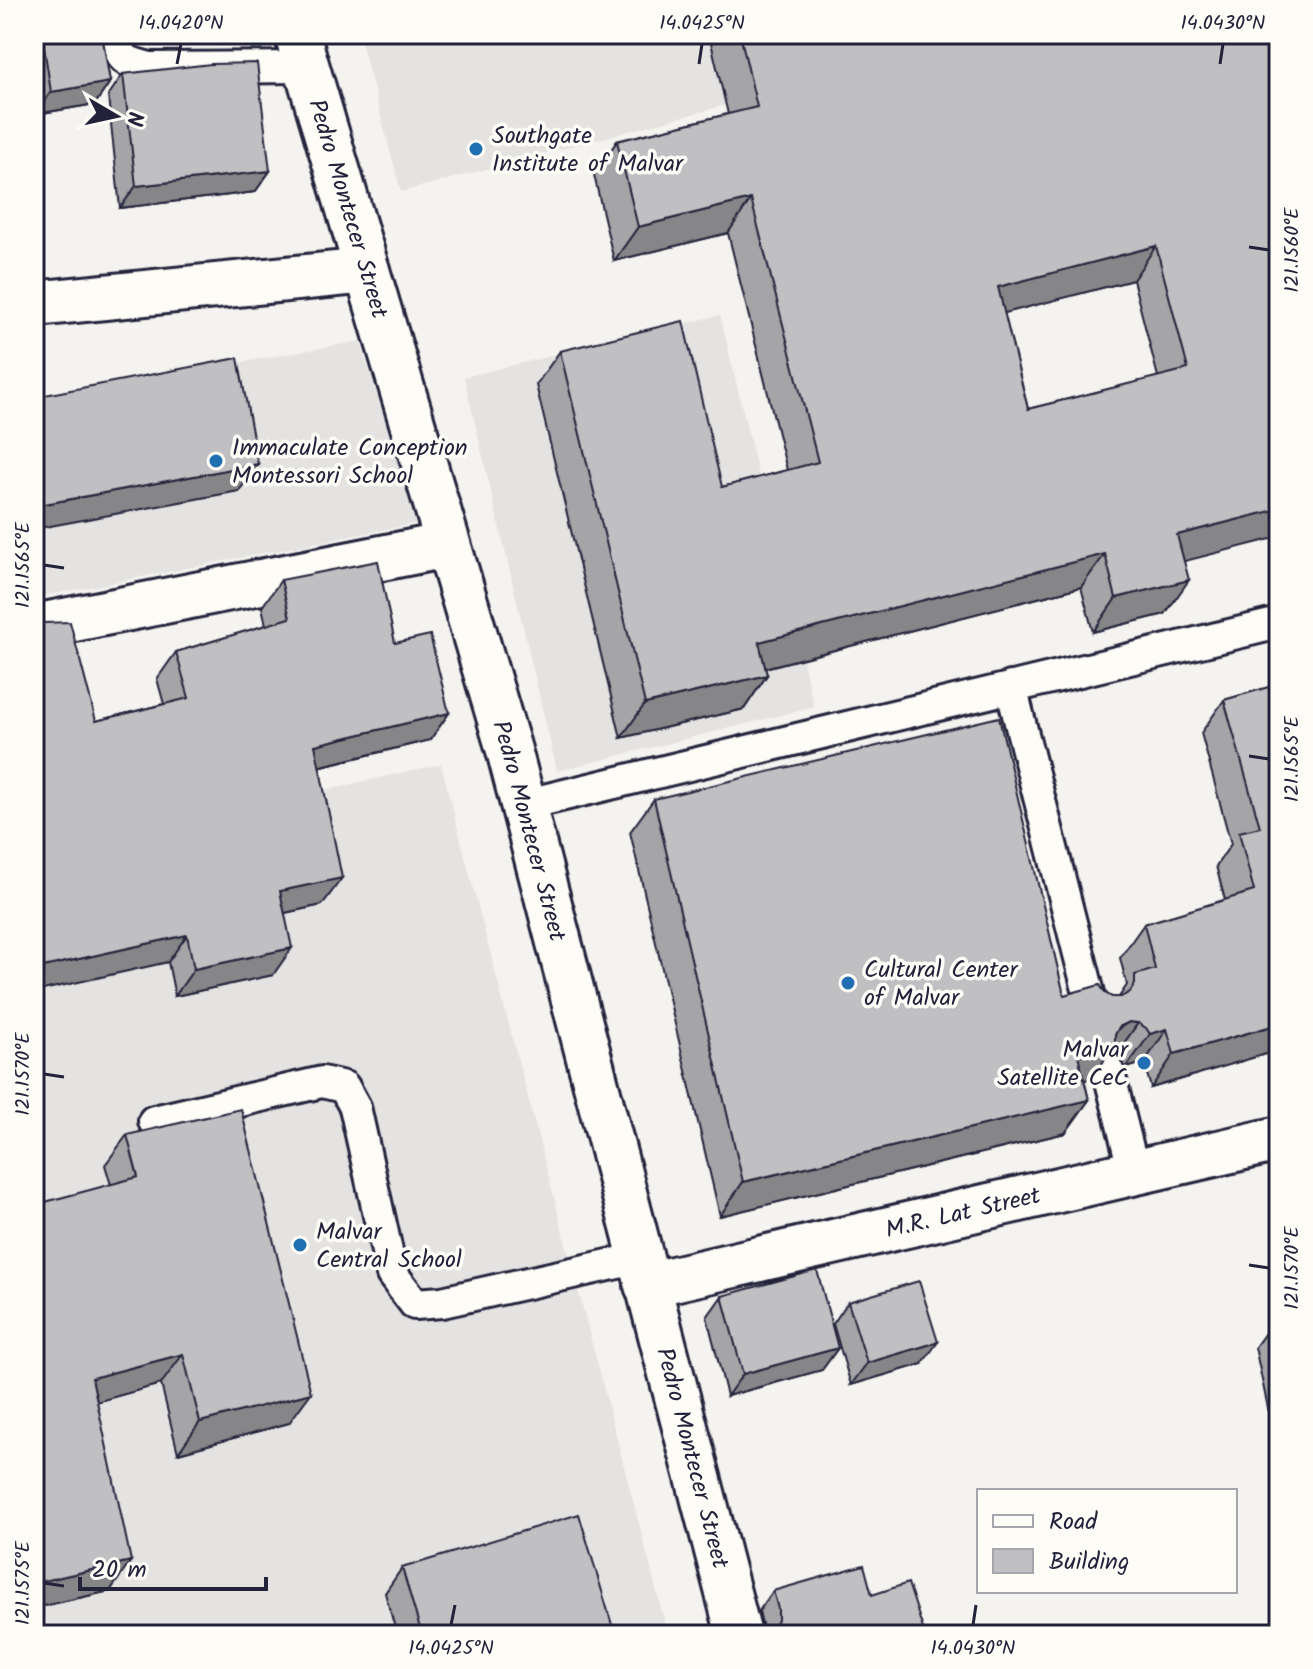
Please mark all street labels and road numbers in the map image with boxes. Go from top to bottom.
street label: Pedro Montecer Street [296,95,398,324]
street label: Pedro Montecer Street [480,716,576,946]
street label: M.R. Lat Street [882,1177,1045,1250]
street label: Pedro Montecer Street [644,1343,739,1574]

